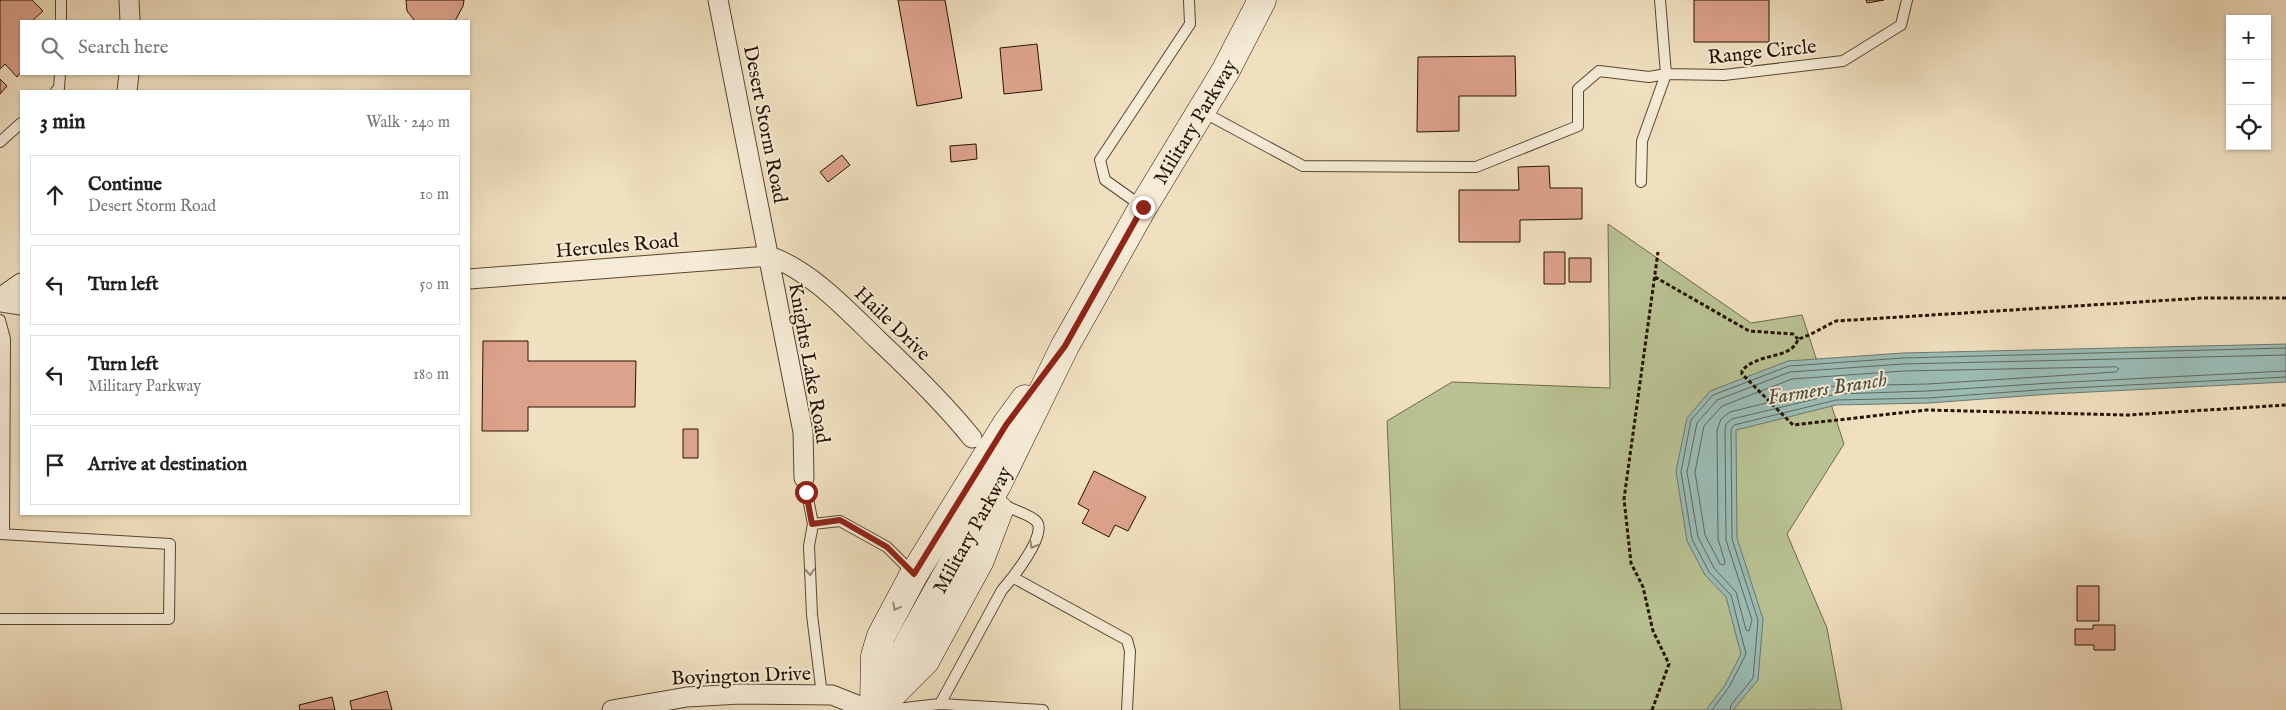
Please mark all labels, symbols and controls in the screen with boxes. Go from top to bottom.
map controls [2226,15,2271,150]
button: + [2226,15,2271,60]
search box [20,20,470,75]
icon: search [38,34,66,62]
street label: Range Circle [1707,34,1818,71]
text: Search here [78,36,169,60]
street label: Desert Storm Road [737,43,792,206]
street label: Military Parkway [1149,56,1243,189]
button: − [2226,60,2271,105]
button: locate [2226,105,2271,150]
text: 3 min [40,109,85,136]
text: Walk · 240 m [366,113,450,133]
text: Continue [88,173,162,197]
icon: ahead [41,181,69,209]
text: 10 m [419,185,449,205]
route end [1132,196,1155,219]
text: Desert Storm Road [88,197,216,217]
street label: Hercules Road [555,229,680,264]
icon: left [41,271,69,299]
text: Turn left [88,273,159,297]
text: 50 m [420,275,449,295]
street label: Knights Lake Road [782,281,835,446]
street label: Haile Drive [848,282,935,367]
text: Turn left [88,353,159,377]
icon: left [41,361,69,389]
text: 180 m [413,365,449,385]
water label: Farmers Branch [1765,367,1889,412]
text: Military Parkway [88,377,201,397]
icon: arrive [41,451,69,479]
text: Arrive at destination [88,453,247,477]
street label: Military Parkway [928,462,1018,598]
route start [795,481,818,504]
one-way arrow [1029,540,1039,549]
one-way arrow [805,568,816,576]
one-way arrow [892,602,902,611]
street label: Boyington Drive [671,662,811,691]

